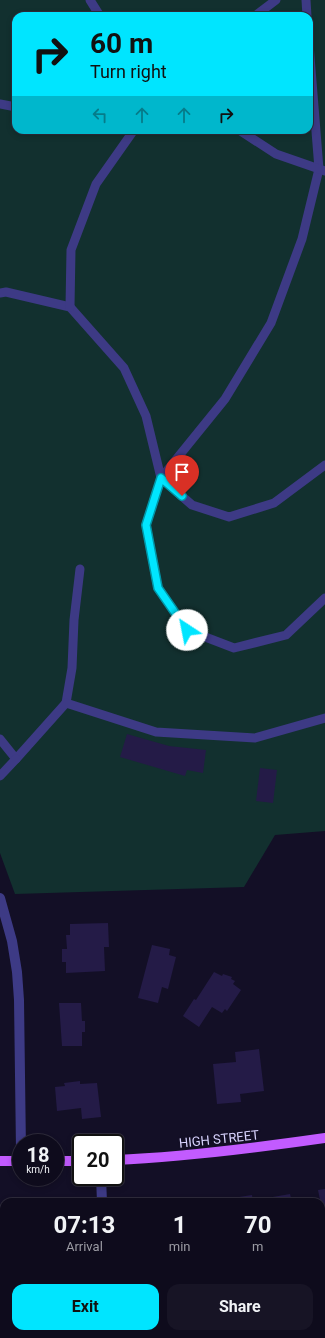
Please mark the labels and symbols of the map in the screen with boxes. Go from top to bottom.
pin [165,455,199,496]
position arrow [166,609,208,651]
street label: HIGH STREET [178,1127,260,1151]
speed limit sign: 20 [72,1134,124,1186]

